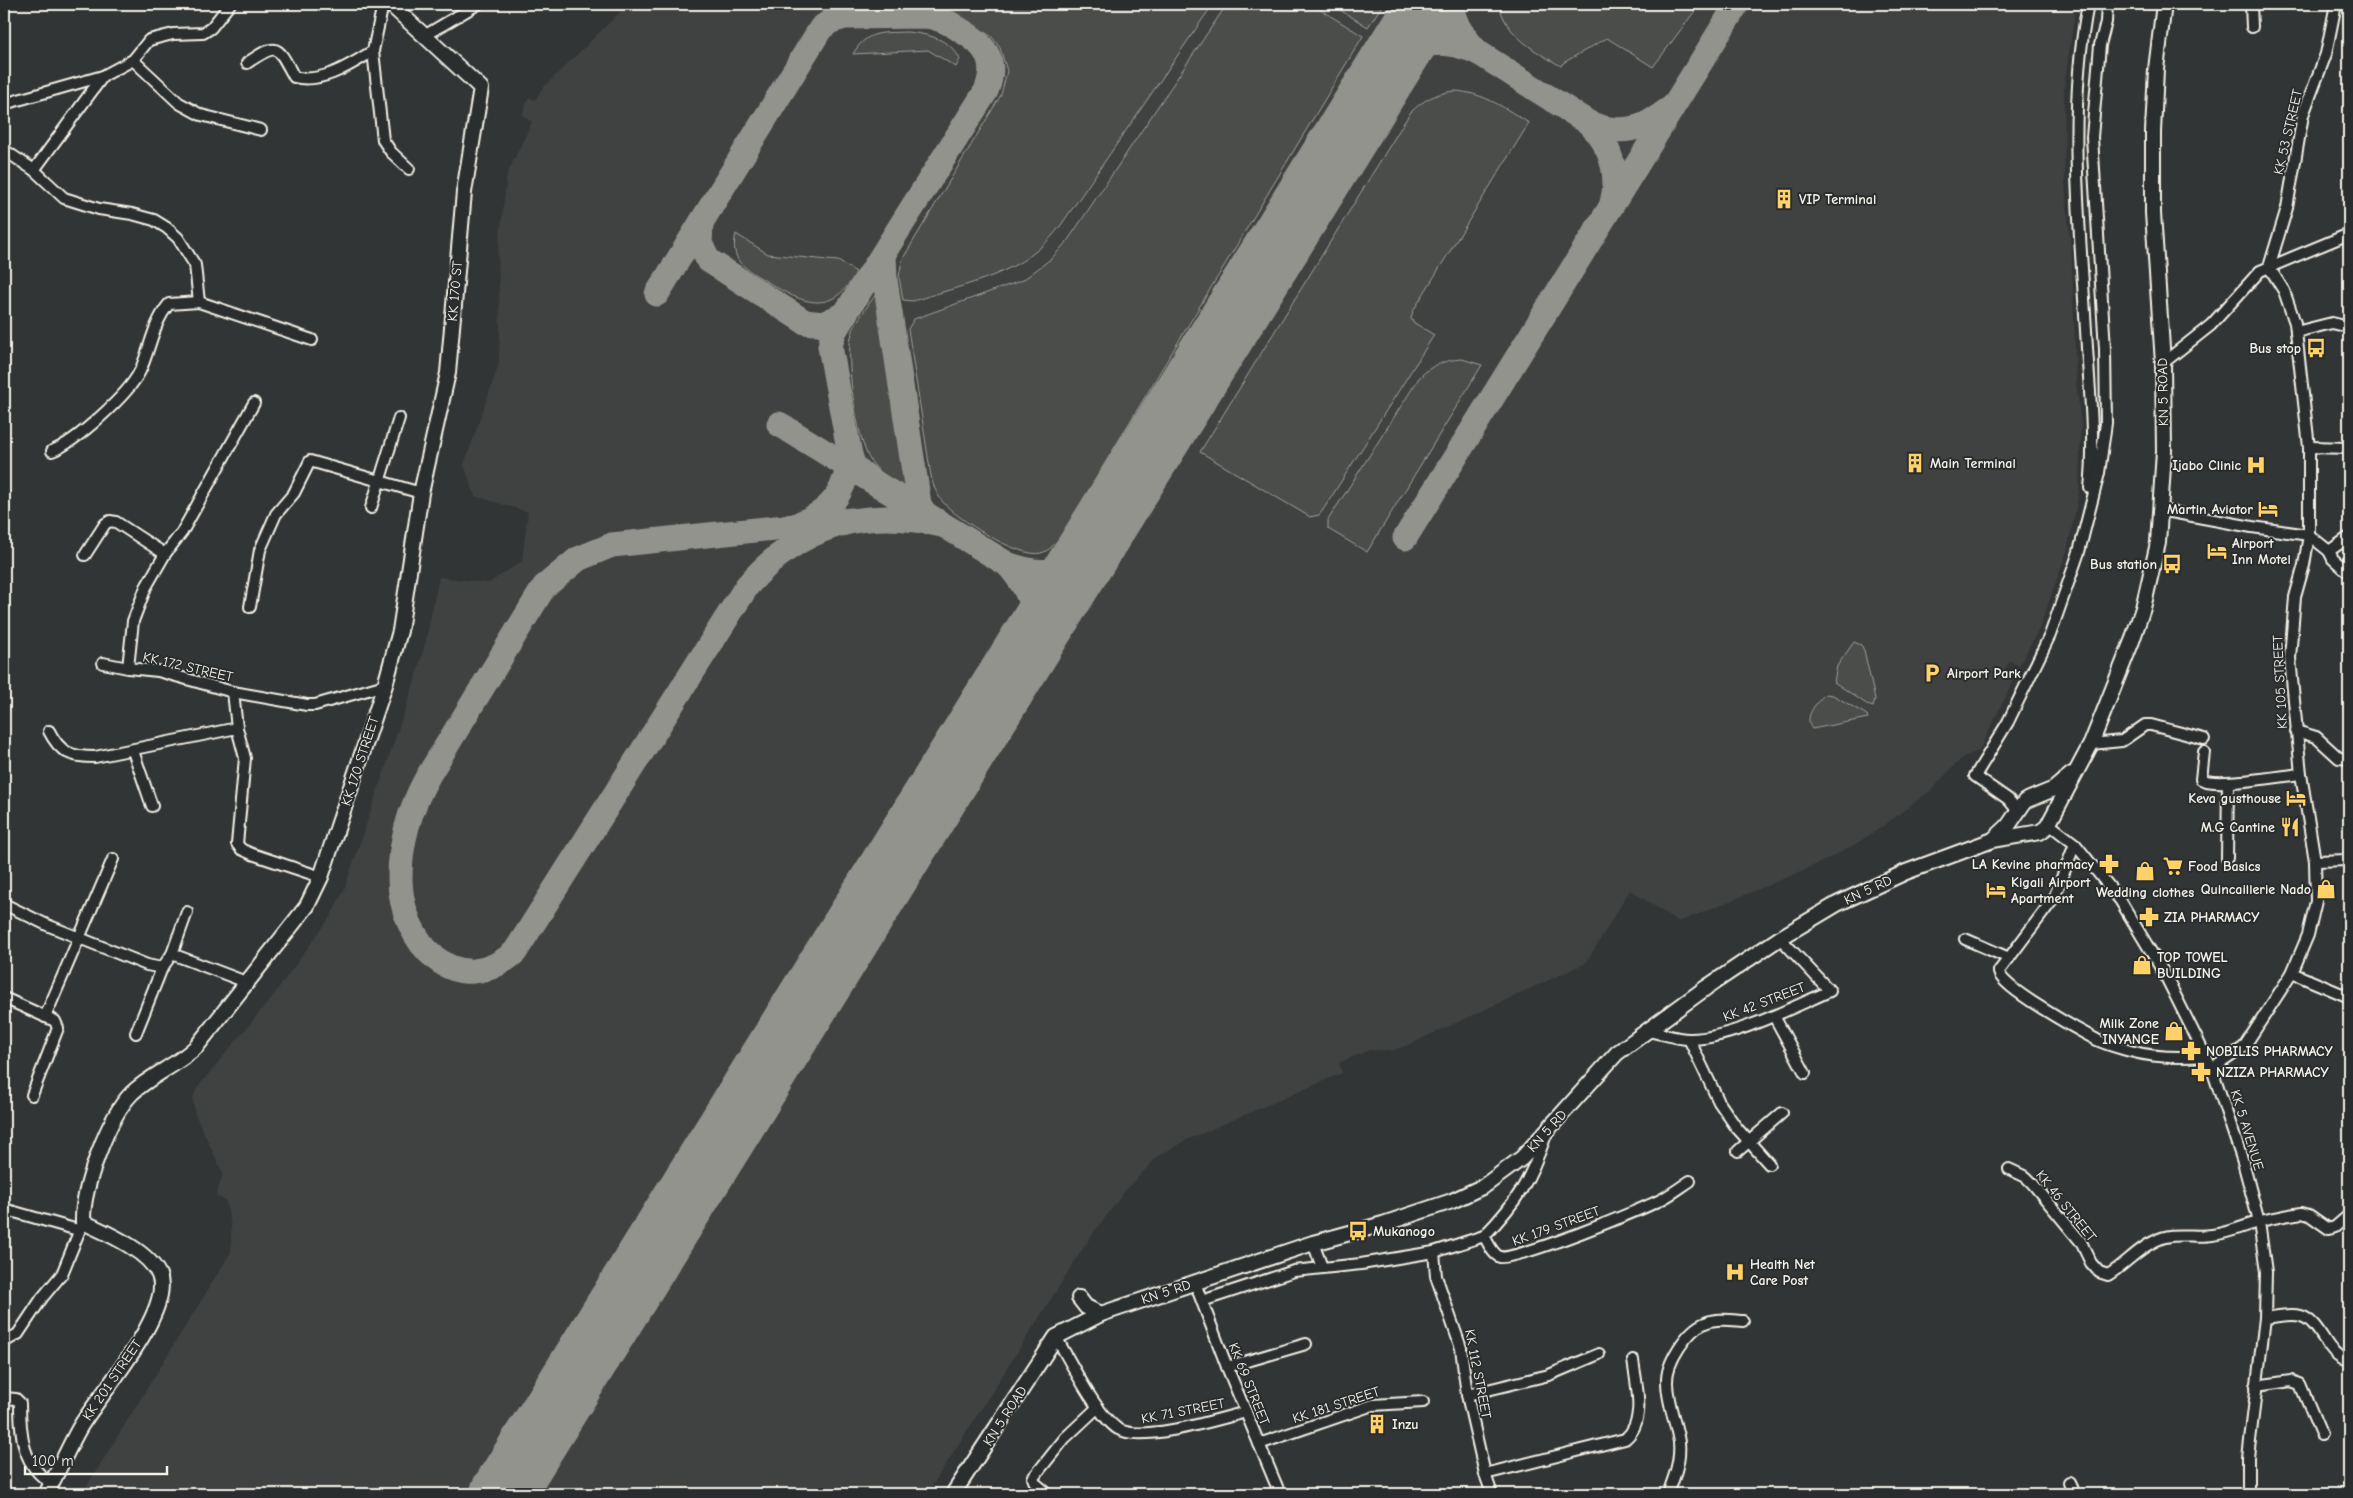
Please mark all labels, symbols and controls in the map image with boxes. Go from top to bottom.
street label: KK 53 STREET [2270,87,2306,176]
building icon: VIP Terminal [1773,188,1795,210]
place label: VIP Terminal [1799,191,1876,208]
street label: KK 170 ST [444,259,466,322]
bus stop icon: Bus stop [2305,337,2327,359]
place label: Bus stop [2250,340,2301,357]
street label: KN 5 ROAD [2154,358,2172,426]
building icon: Main Terminal [1904,452,1926,474]
hospital icon: Ijabo Clinic [2245,454,2267,476]
place label: Main Terminal [1930,455,2016,472]
place label: Ijabo Clinic [2172,457,2241,474]
hotel icon: Martin Aviator [2257,498,2279,520]
place label: Martin Aviator [2167,501,2253,518]
place label: Airport Inn Motel [2232,535,2291,568]
hotel icon: Airport Inn Motel [2206,540,2228,562]
bus stop icon: Bus station [2161,553,2183,575]
place label: Bus station [2090,556,2157,573]
street label: KK 105 STREET [2269,634,2291,730]
street label: KK 172 STREET [141,648,235,686]
parking icon: Airport Park [1921,662,1943,684]
place label: Airport Park [1947,665,2021,682]
street label: KK 170 STREET [338,713,383,808]
hotel icon: Keva gusthouse [2285,787,2307,809]
place label: Keva gusthouse [2188,790,2281,807]
restaurant icon: M.G Cantine [2279,816,2301,838]
place label: M.G Cantine [2201,819,2275,836]
pharmacy icon: LA Kevine pharmacy [2098,853,2120,875]
supermarket icon: Food Basics [2162,855,2184,877]
place label: LA Kevine pharmacy [1972,856,2095,873]
place label: Food Basics [2188,858,2260,875]
shop icon: Wedding clothes [2134,860,2156,882]
street label: KN 5 RD [1841,871,1895,909]
place label: Kigali Airport Apartment [2011,874,2091,907]
shop icon: Quincaillerie Nado [2315,878,2337,900]
hotel icon: Kigali Airport Apartment [1985,879,2007,901]
place label: Quincaillerie Nado [2201,881,2311,898]
place label: Wedding clothes [2096,884,2194,901]
pharmacy icon: ZIA PHARMACY [2138,906,2160,928]
place label: ZIA PHARMACY [2164,909,2260,926]
place label: TOP TOWEL BUILDING [2157,949,2228,982]
shop icon: TOP TOWEL BUILDING [2131,954,2153,976]
street label: KK 42 STREET [1720,978,1808,1025]
place label: Milk Zone INYANGE [2099,1015,2160,1048]
shop icon: Milk Zone INYANGE [2163,1020,2185,1042]
pharmacy icon: NOBILIS PHARMACY [2180,1040,2202,1062]
place label: NOBILIS PHARMACY [2206,1043,2334,1060]
pharmacy icon: NZIZA PHARMACY [2190,1061,2212,1083]
place label: NZIZA PHARMACY [2216,1064,2329,1081]
street label: KK 5 AVENUE [2227,1088,2267,1172]
street label: KN 5 RD [1524,1106,1571,1156]
street label: KK 46 STREET [2032,1167,2100,1246]
street label: KK 179 STREET [1510,1202,1603,1250]
bus stop icon: Mukanogo [1347,1220,1369,1242]
place label: Mukanogo [1373,1223,1435,1240]
place label: Health Net Care Post [1750,1256,1815,1289]
hospital icon: Health Net Care Post [1724,1261,1746,1283]
street label: KN 5 RD [1139,1276,1193,1308]
street label: KK 112 STREET [1461,1328,1495,1421]
street label: KK 201 STREET [79,1336,146,1424]
street label: KK 69 STREET [1225,1340,1274,1428]
street label: KN 5 ROAD [979,1383,1031,1449]
street label: KK 181 STREET [1290,1383,1383,1427]
street label: KK 71 STREET [1140,1394,1227,1427]
building icon: Inzu [1366,1413,1388,1435]
place label: Inzu [1392,1416,1419,1433]
scale bar [25,1443,168,1475]
text: 100 m [32,1452,74,1470]

